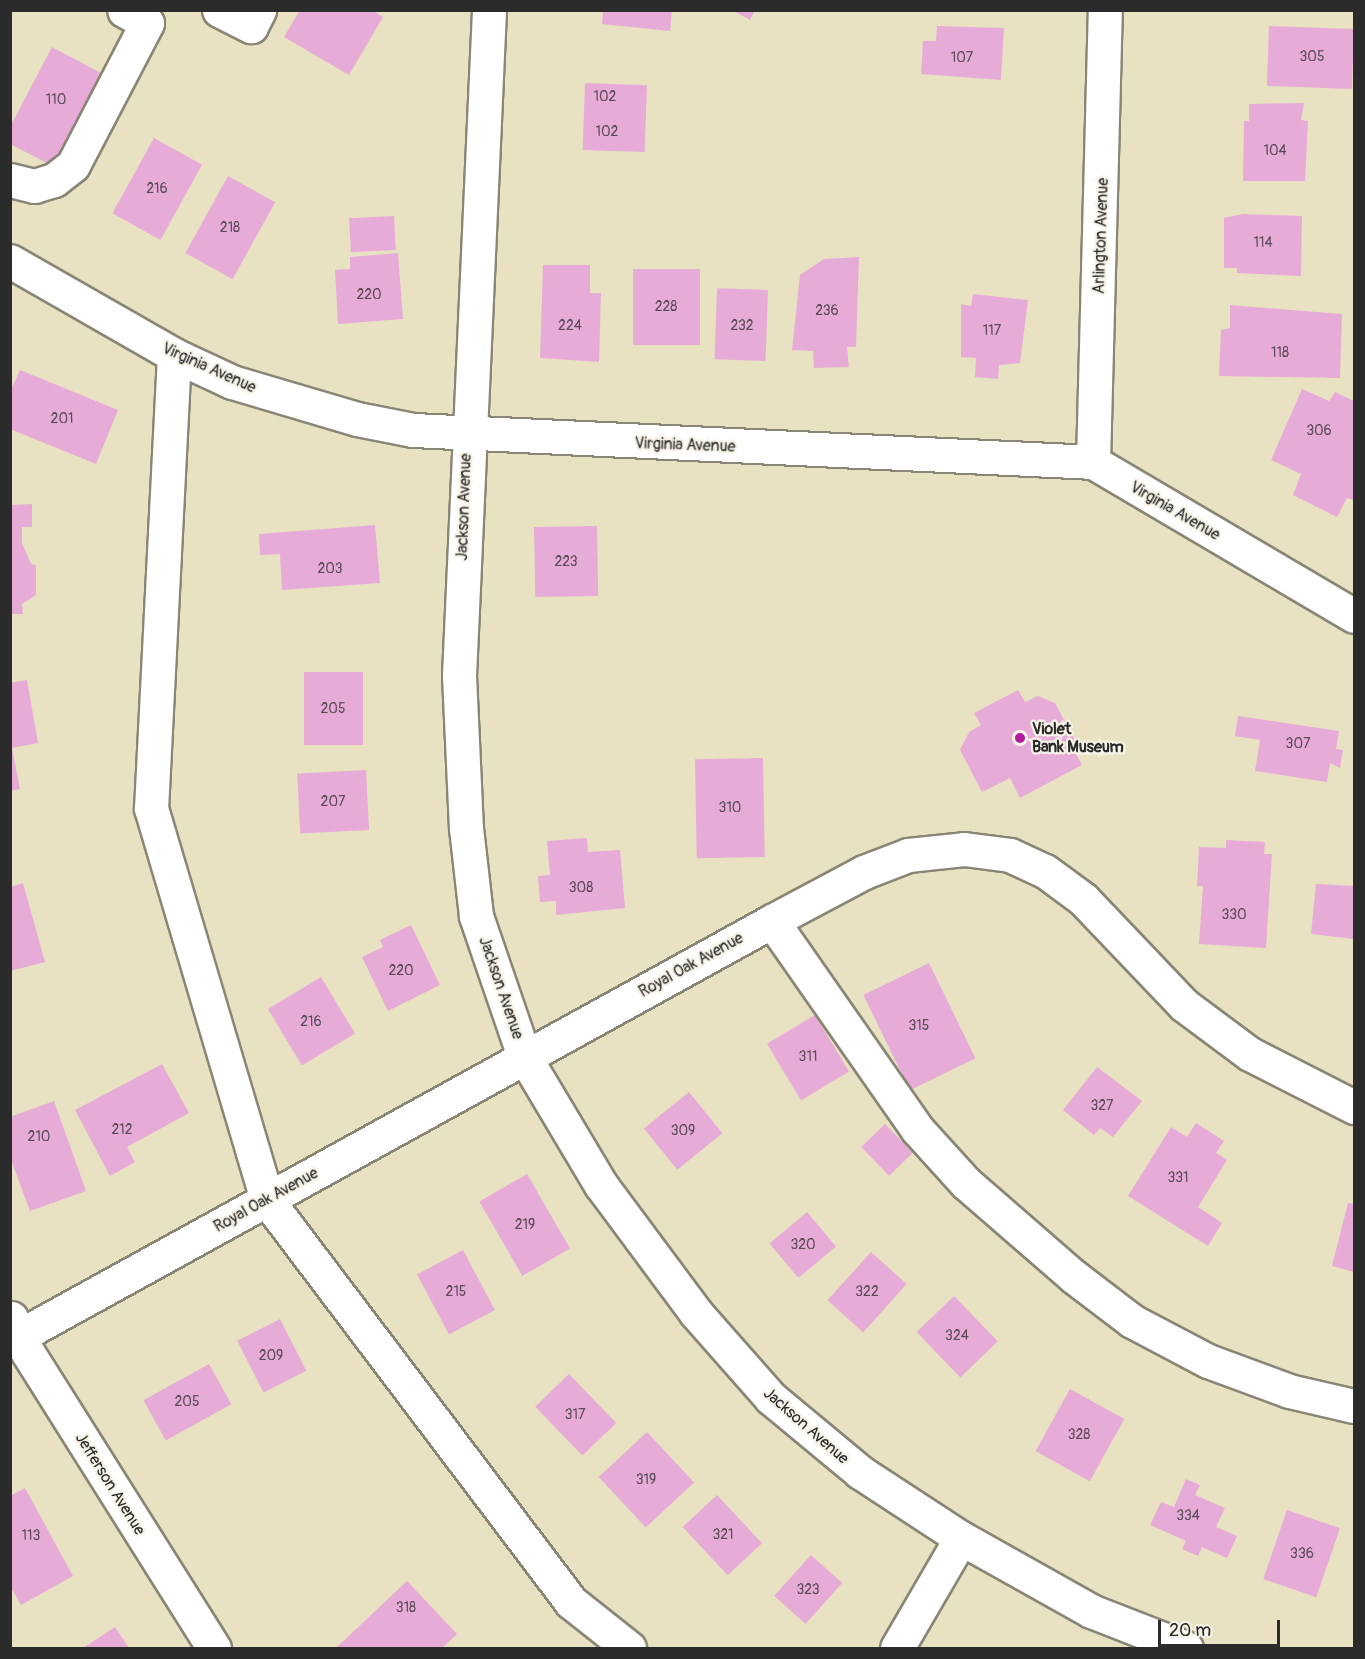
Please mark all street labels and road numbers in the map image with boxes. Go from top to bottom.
street label: Arlington Avenue [1089,178,1113,294]
street label: Virginia Avenue [159,339,259,397]
street label: Virginia Avenue [634,434,736,456]
street label: Jackson Avenue [453,453,475,561]
street label: Virginia Avenue [1127,477,1223,545]
street label: Royal Oak Avenue [635,928,747,1002]
street label: Jackson Avenue [474,934,528,1042]
street label: Royal Oak Avenue [210,1163,322,1237]
street label: Jackson Avenue [759,1384,853,1468]
street label: Jefferson Avenue [71,1429,149,1539]

